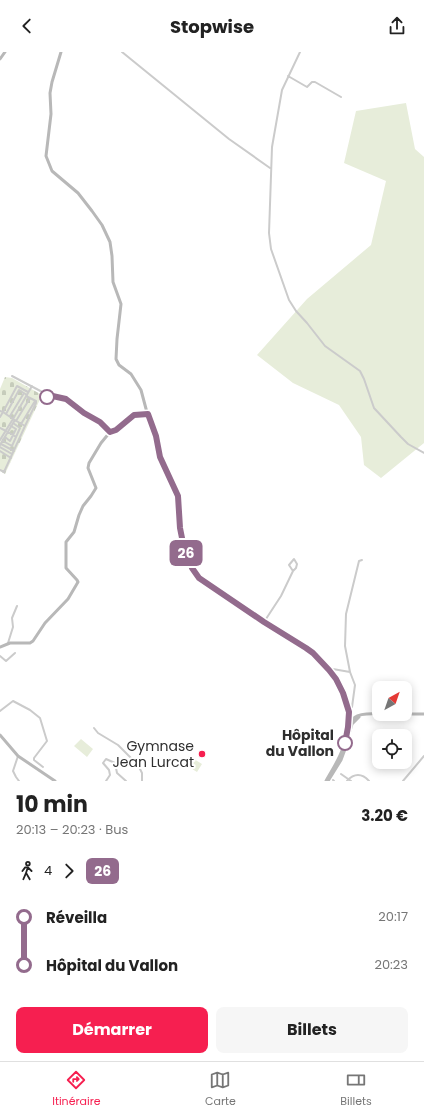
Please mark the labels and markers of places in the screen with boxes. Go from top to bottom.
unlabelled marker [39,389,55,405]
place label: Hôpital du Vallon [266,725,334,761]
marker: Hôpital du Vallon [337,735,353,751]
place label: Gymnase Jean Lurcat [112,736,194,772]
marker: Gymnase Jean Lurcat [197,749,207,759]

